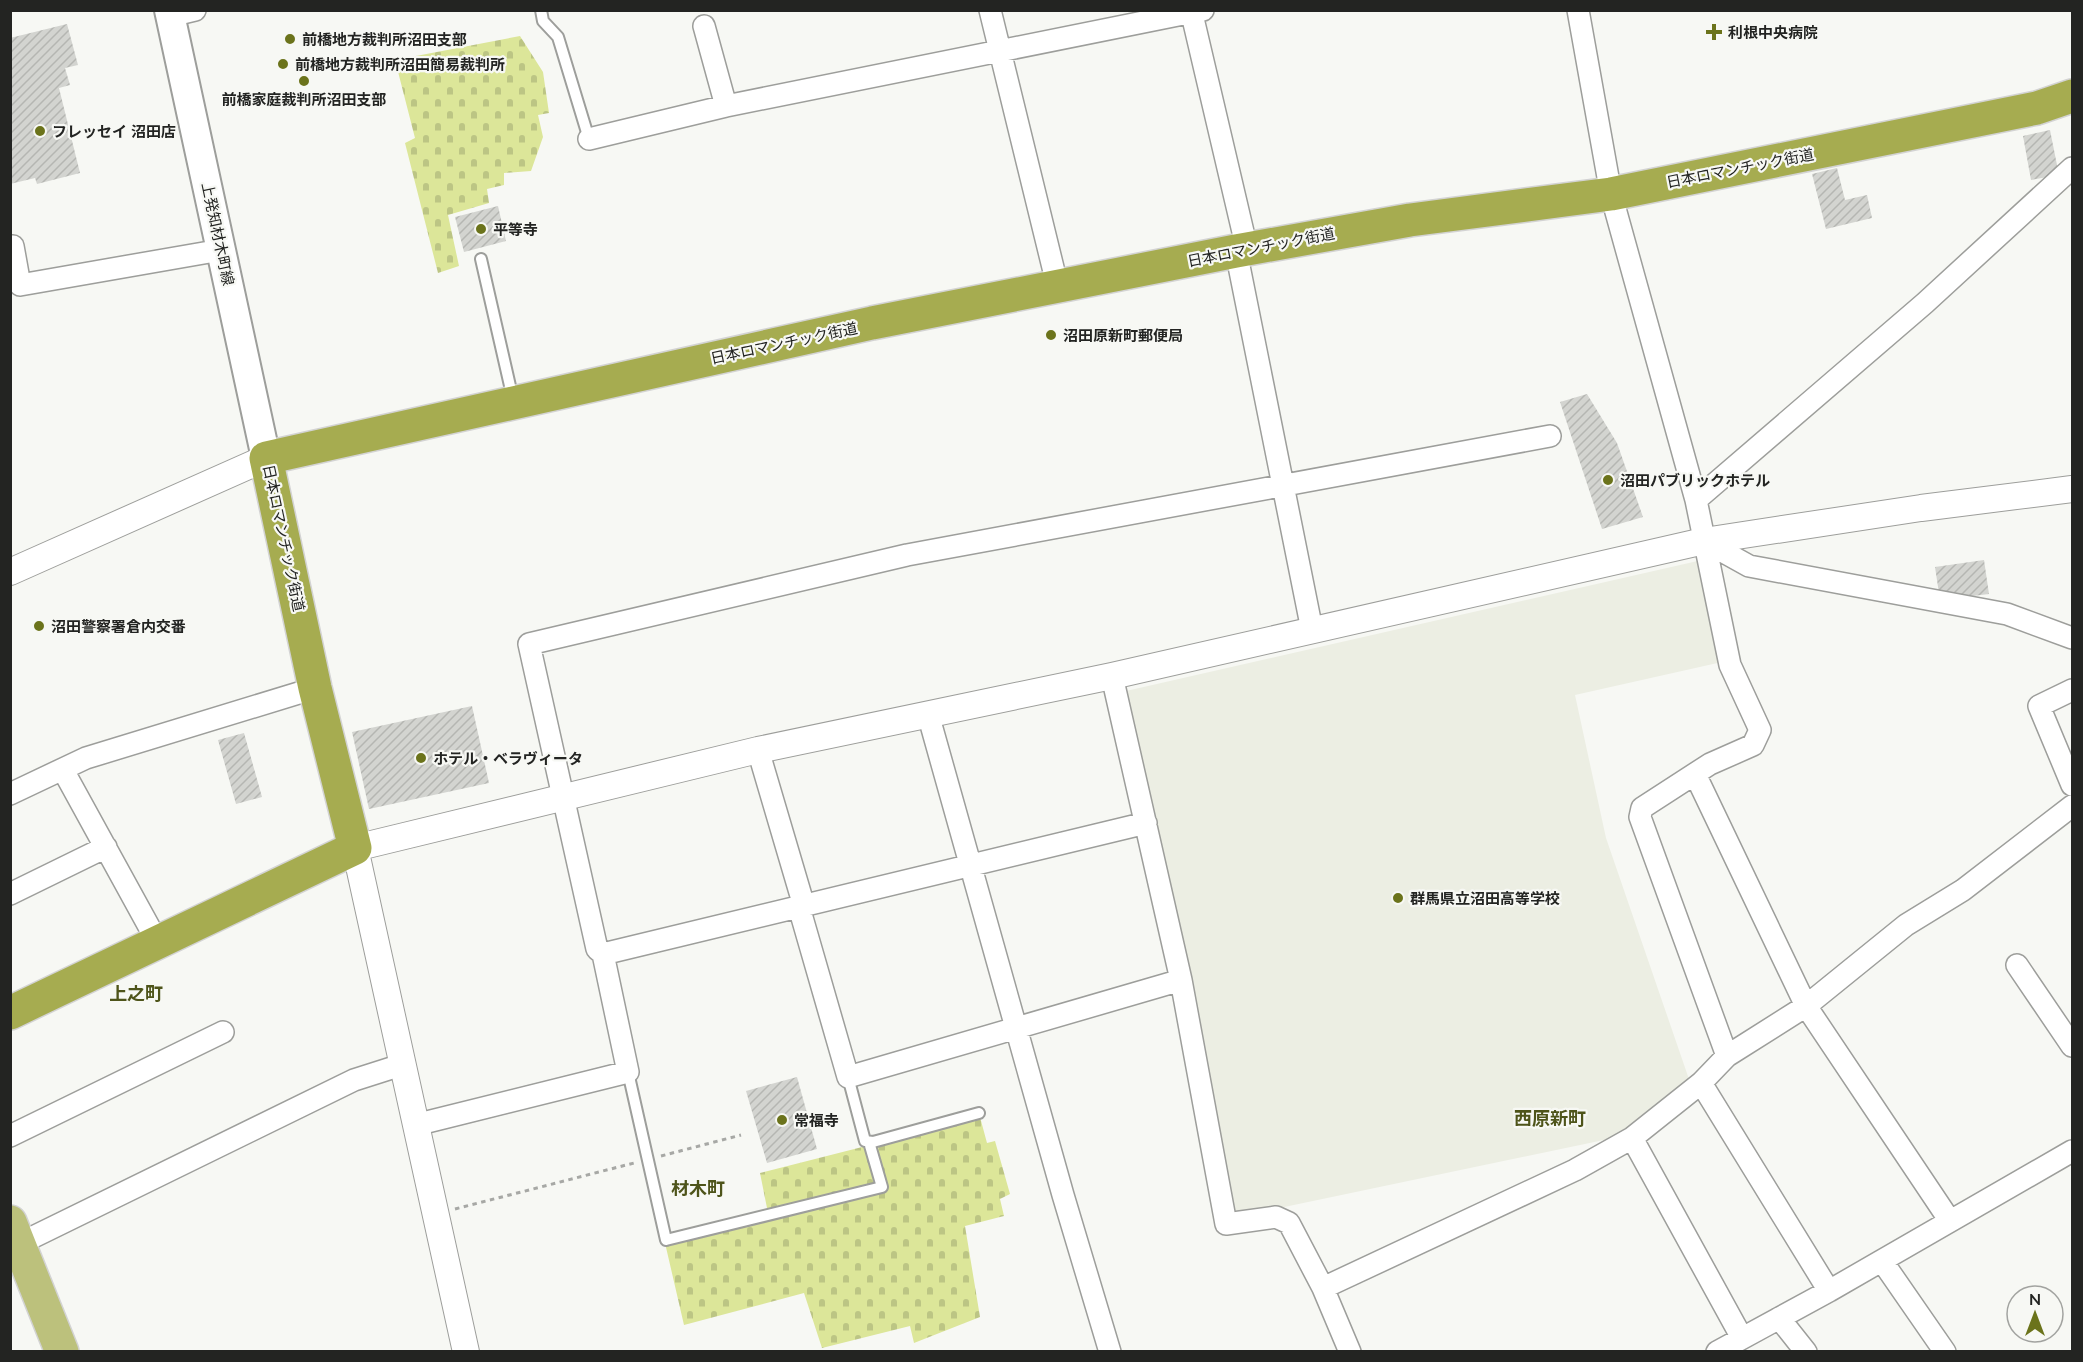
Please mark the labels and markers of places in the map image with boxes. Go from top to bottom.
marker: 利根中央病院 [1705,23,1723,41]
place label: 利根中央病院 [1728,23,1818,42]
place label: 前橋地方裁判所沼田支部 [302,30,467,49]
marker: 前橋地方裁判所沼田支部 [283,32,297,46]
place label: 前橋地方裁判所沼田簡易裁判所 [295,55,505,74]
marker: 前橋地方裁判所沼田簡易裁判所 [276,57,290,71]
marker: 前橋家庭裁判所沼田支部 [297,74,311,88]
place label: 前橋家庭裁判所沼田支部 [221,90,387,109]
place label: フレッセイ 沼田店 [52,122,176,141]
marker: フレッセイ 沼田店 [33,124,47,138]
place label: 平等寺 [493,220,538,239]
marker: 平等寺 [474,222,488,236]
place label: 沼田原新町郵便局 [1063,326,1183,345]
marker: 沼田原新町郵便局 [1044,328,1058,342]
place label: 沼田パブリックホテル [1620,471,1770,490]
marker: 沼田パブリックホテル [1601,473,1615,487]
place label: 沼田警察署倉内交番 [51,617,186,636]
marker: 沼田警察署倉内交番 [32,619,46,633]
place label: ホテル・ベラヴィータ [433,749,583,768]
marker: ホテル・ベラヴィータ [414,751,428,765]
place label: 群馬県立沼田高等学校 [1410,889,1560,908]
marker: 群馬県立沼田高等学校 [1391,891,1405,905]
place label: 常福寺 [794,1111,839,1130]
marker: 常福寺 [775,1113,789,1127]

